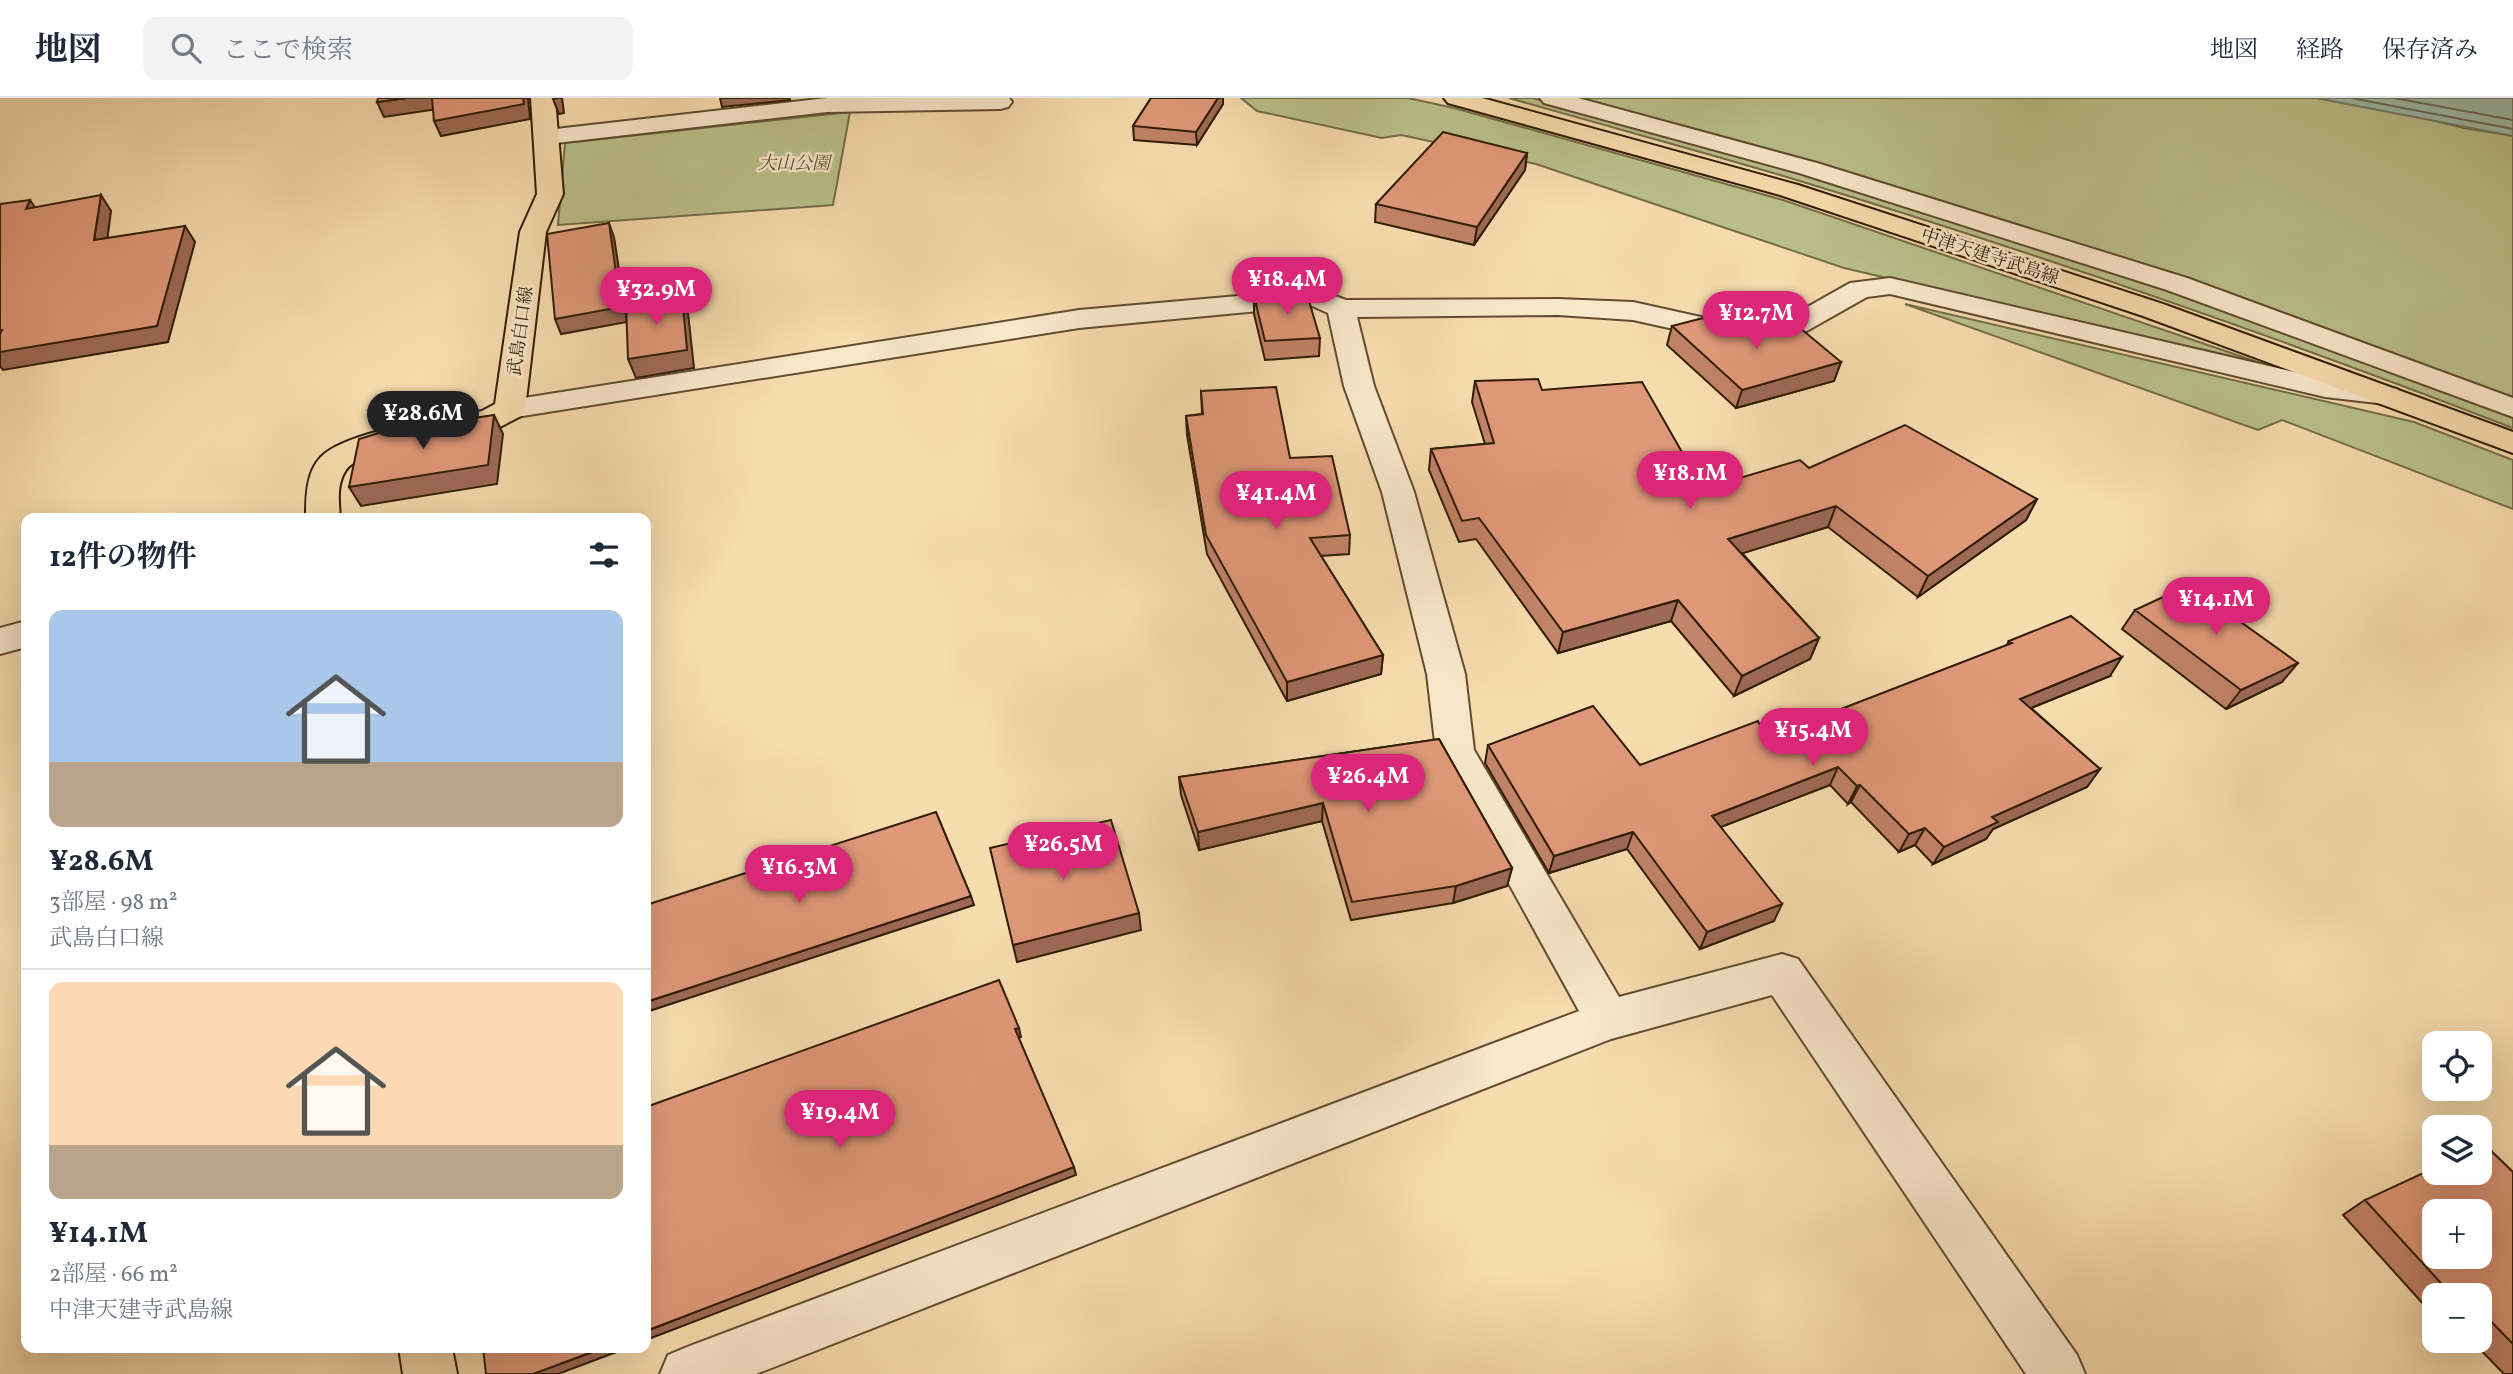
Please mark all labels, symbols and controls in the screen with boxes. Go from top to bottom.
search box [143,17,633,80]
text: 地図 [35,29,101,75]
icon: search [167,29,205,67]
text: ここで検索 [223,33,353,69]
text: 地図 [2210,34,2258,68]
text: 経路 [2296,34,2344,68]
text: 保存済み [2382,34,2478,68]
park label: 大山公園 [758,152,833,177]
street label: 中津天建寺武島線 [1917,223,2062,292]
pin: ¥18.4M [1230,258,1344,317]
text: ¥18.4M [1248,264,1326,296]
pin: ¥32.9M [599,268,713,327]
text: ¥32.9M [616,274,696,306]
street label: 武島白口線 [503,285,540,378]
pin: ¥12.7M [1699,292,1813,351]
text: ¥12.7M [1719,298,1793,330]
pin: ¥28.6M [366,392,480,451]
text: ¥28.6M [383,398,463,430]
pin: ¥18.1M [1633,452,1747,511]
text: ¥18.1M [1653,458,1727,490]
pin: ¥41.4M [1219,472,1333,531]
text: ¥41.4M [1236,478,1316,510]
icon: filters [585,536,623,574]
text: 12件の物件 [49,537,197,579]
pin: ¥14.1M [2159,578,2273,637]
text: ¥14.1M [2178,584,2254,616]
icon: home [273,656,399,782]
pin: ¥15.4M [1756,708,1870,768]
text: ¥15.4M [1774,715,1852,747]
pin: ¥26.4M [1311,754,1425,814]
text: ¥26.4M [1327,761,1409,793]
pin: ¥26.5M [1006,822,1120,882]
text: ¥26.5M [1024,829,1102,861]
text: ¥28.6M [49,841,153,883]
pin: ¥16.3M [742,846,856,905]
text: ¥16.3M [761,852,837,884]
text: 3部屋 · 98 m² [49,887,178,919]
text: 武島白口線 [49,923,164,955]
icon: home [273,1028,399,1154]
map controls [2422,1031,2492,1353]
button: locate [2422,1031,2492,1101]
pin: ¥19.4M [783,1090,897,1150]
text: ¥19.4M [800,1097,880,1129]
button: layers [2422,1115,2492,1185]
button: + [2422,1199,2492,1269]
text: ¥14.1M [49,1213,148,1255]
text: 2部屋 · 66 m² [49,1259,178,1291]
button: − [2422,1283,2492,1353]
text: 中津天建寺武島線 [49,1295,233,1327]

